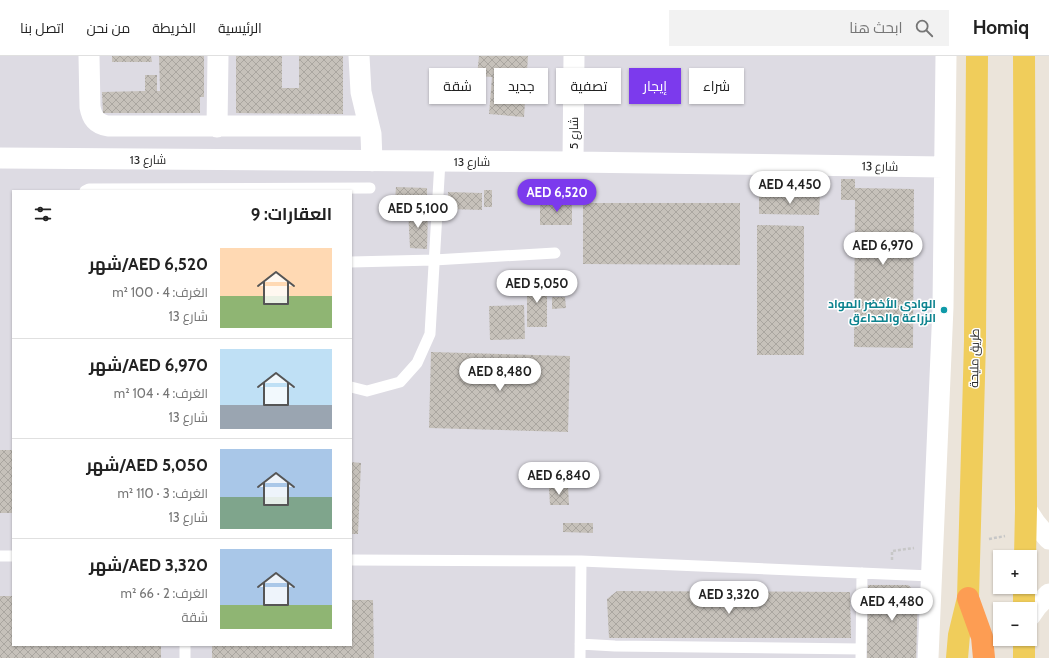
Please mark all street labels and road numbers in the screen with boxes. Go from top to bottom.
street label: شارع 5 [566,117,582,149]
street label: شارع 13 [130,152,166,168]
street label: شارع 13 [454,154,490,170]
street label: شارع 13 [862,158,898,175]
street label: طريق مليحة [966,328,982,388]

